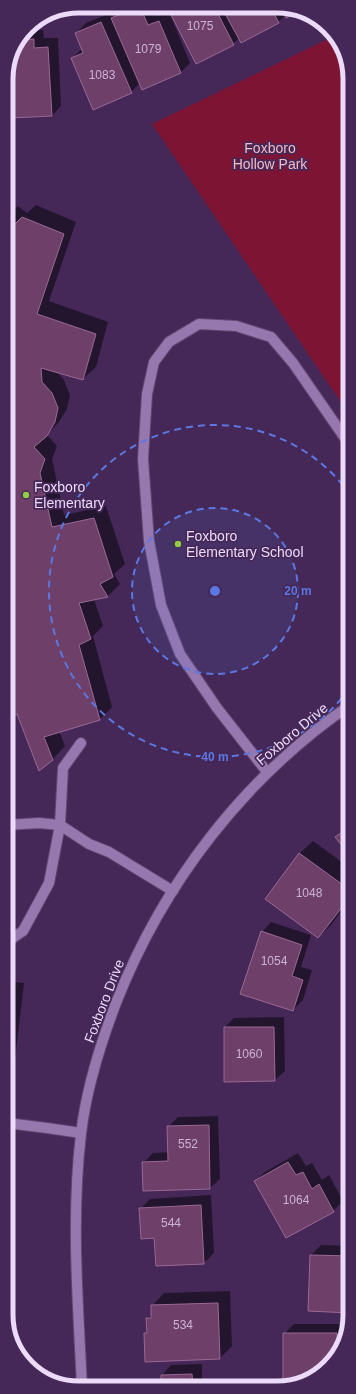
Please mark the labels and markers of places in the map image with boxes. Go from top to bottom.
place label: Foxboro Elementary [34,479,105,511]
marker: Foxboro Elementary [21,490,31,500]
place label: Foxboro Elementary School [186,528,304,560]
marker: Foxboro Elementary School [173,539,183,549]
centre of rings [208,584,222,598]

